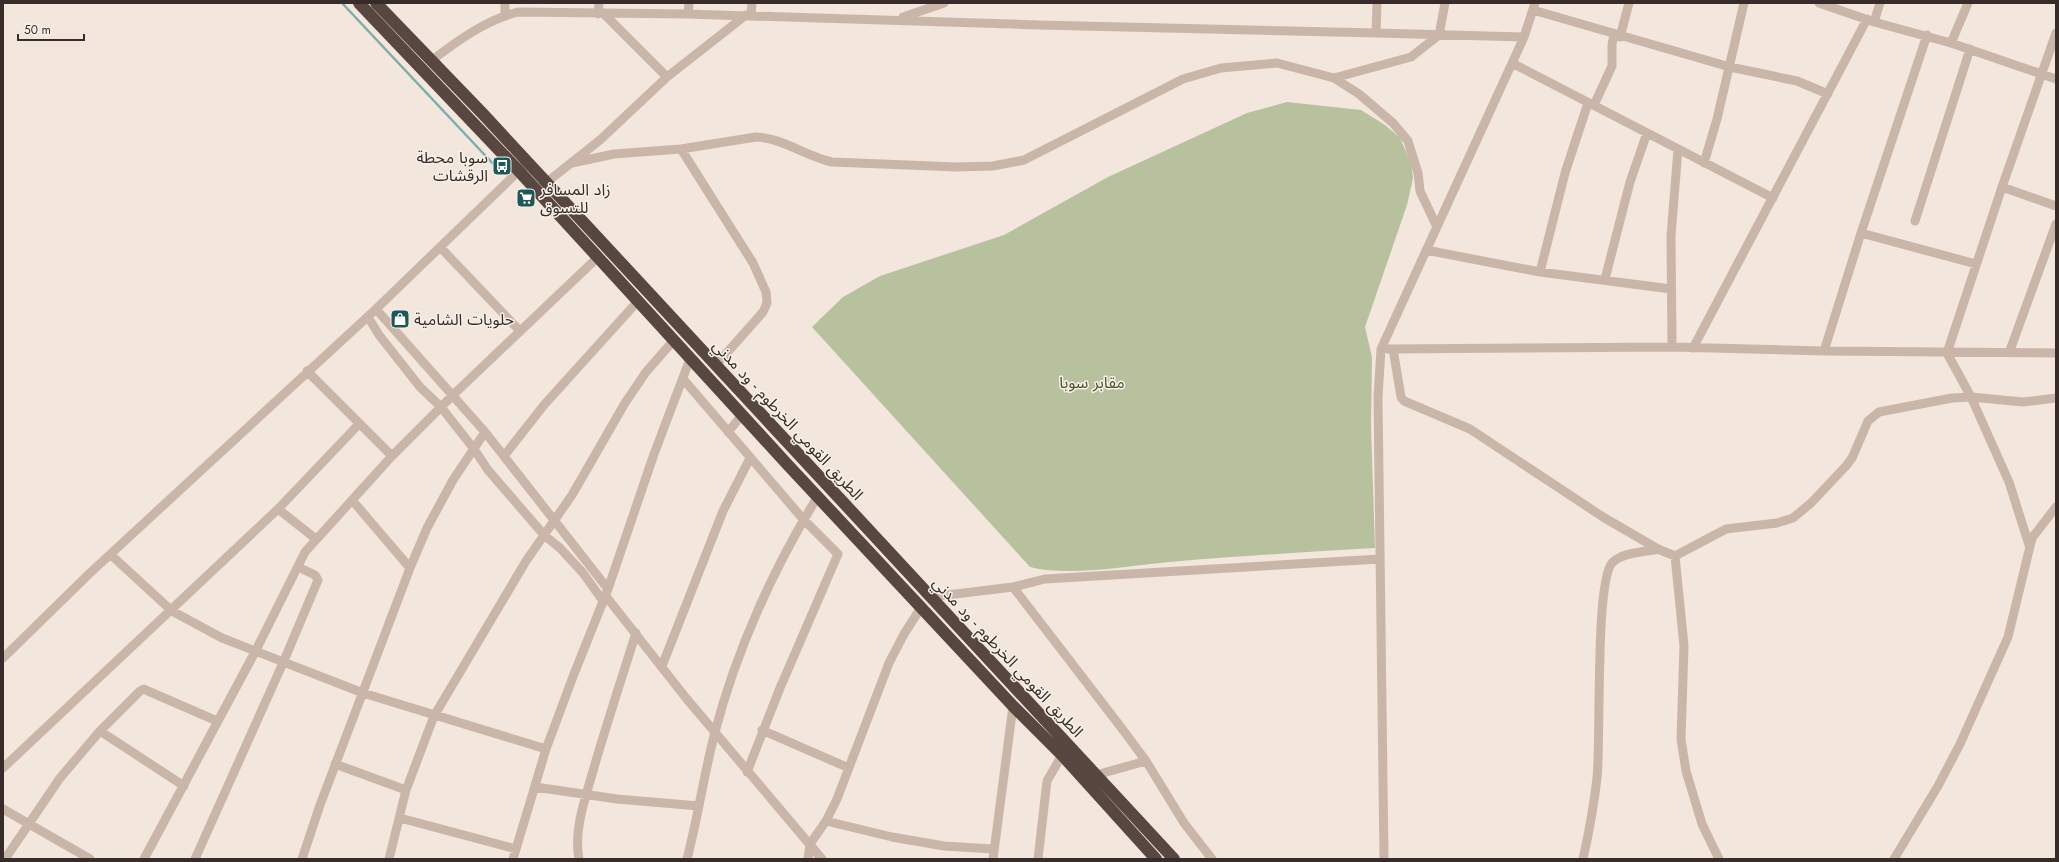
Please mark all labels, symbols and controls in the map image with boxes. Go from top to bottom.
scale bar [18,16,84,42]
text: 50 m [24,21,51,39]
place label: سوبا محطة الرقشات [416,146,488,187]
bus stop icon: سوبا محطة الرقشات [491,155,513,177]
place label: زاد المسافر للتسوق [539,178,611,219]
supermarket icon: زاد المسافر للتسوق [515,187,537,209]
shop icon: حلويات الشامية [389,308,411,330]
place label: حلويات الشامية [414,308,514,331]
street label: الطريق القومي الخرطوم - ود مدني [707,335,869,506]
park label: مقابر سوبا [1059,371,1125,394]
street label: الطريق القومي الخرطوم - ود مدني [927,572,1089,743]

